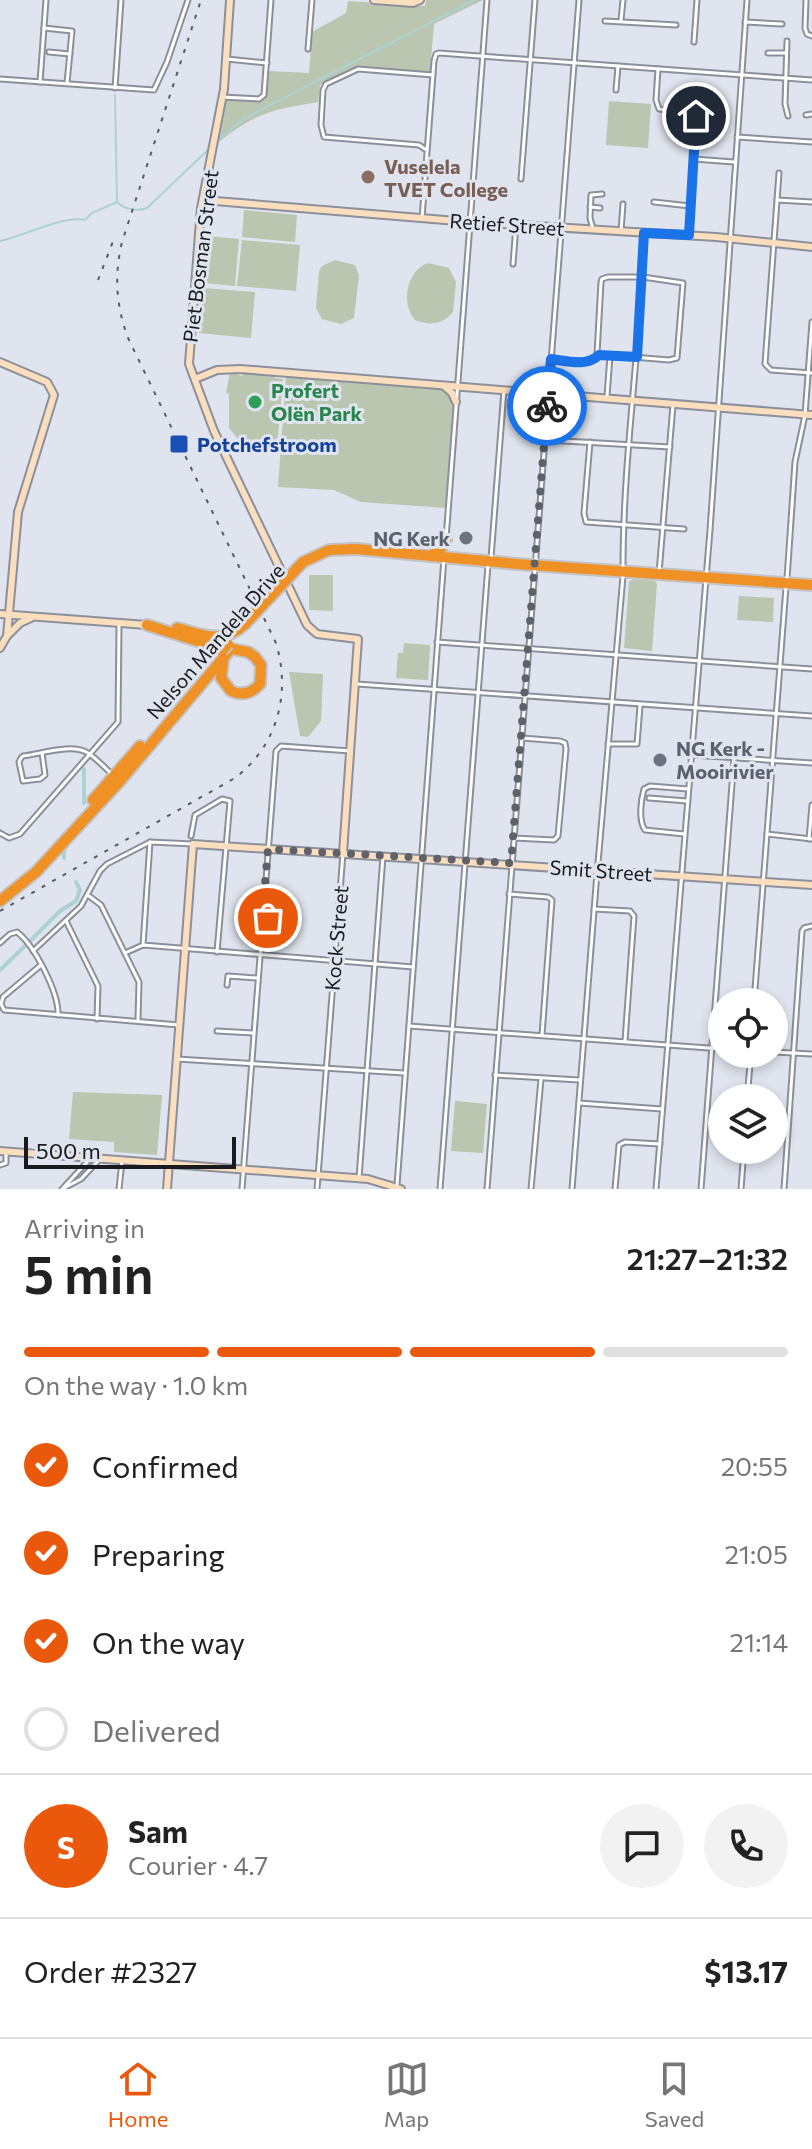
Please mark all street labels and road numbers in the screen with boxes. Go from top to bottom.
street label: Piet Bosman Street [178,168,222,344]
street label: Retief Street [449,208,565,240]
street label: Nelson Mandela Drive [141,559,289,723]
street label: Smit Street [549,854,653,886]
street label: Kock Street [319,884,353,992]

